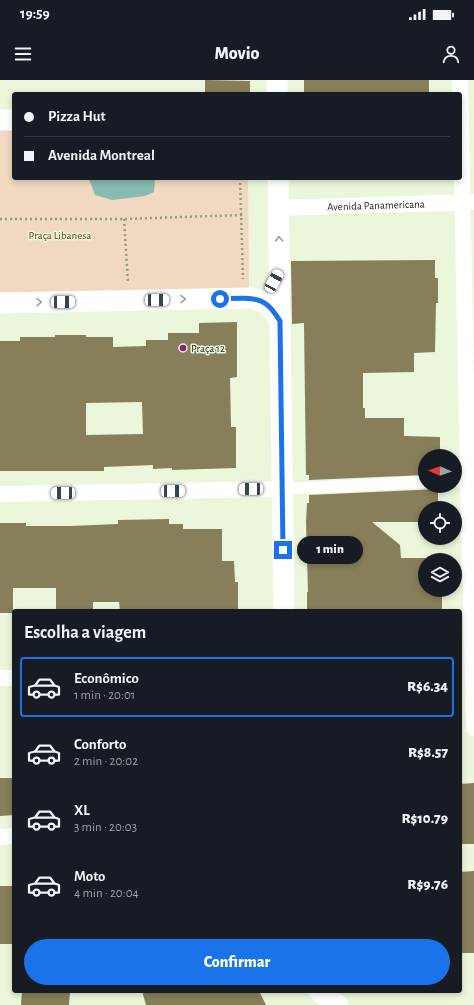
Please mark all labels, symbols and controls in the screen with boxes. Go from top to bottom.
text: 19:59 [20,6,50,21]
icon: menu [12,43,34,65]
icon: person [440,43,462,65]
text: Movio [215,45,259,63]
text: Pizza Hut [48,109,106,124]
text: Avenida Montreal [48,148,155,163]
street label: Avenida Panamericana [327,198,425,212]
park label: Praça Libanesa [29,230,91,241]
one-way arrow [275,236,283,242]
car [263,268,285,294]
route start [211,290,229,308]
car [145,294,169,306]
one-way arrow [180,295,186,304]
car [51,296,75,308]
one-way arrow [36,298,42,306]
marker: Praça 12 [178,343,188,353]
place label: Praça 12 [191,343,225,354]
north arrow [418,449,462,493]
map controls [418,449,462,597]
car [239,483,263,495]
car [161,485,185,497]
car [51,487,75,499]
button: locate [418,501,462,545]
callout: 1 min [297,536,363,564]
route end [274,541,292,559]
text: 1 min [316,543,344,556]
button: layers [418,553,462,597]
text: Escolha a viagem [24,624,146,642]
icon: car [26,669,62,705]
text: Econômico [74,671,139,686]
text: R$6.34 [407,679,448,694]
text: 1 min · 20:01 [74,689,135,702]
icon: car [26,735,62,771]
text: Conforto [74,737,126,752]
text: R$8.57 [408,745,448,760]
text: 2 min · 20:02 [74,755,138,768]
icon: car [26,801,62,837]
text: XL [74,803,90,818]
text: R$10.79 [401,811,448,826]
text: 3 min · 20:03 [74,821,137,834]
icon: car [26,867,62,903]
text: Moto [74,869,106,884]
text: R$9.76 [407,877,448,892]
text: 4 min · 20:04 [74,887,139,900]
button: Confirmar [24,939,450,985]

